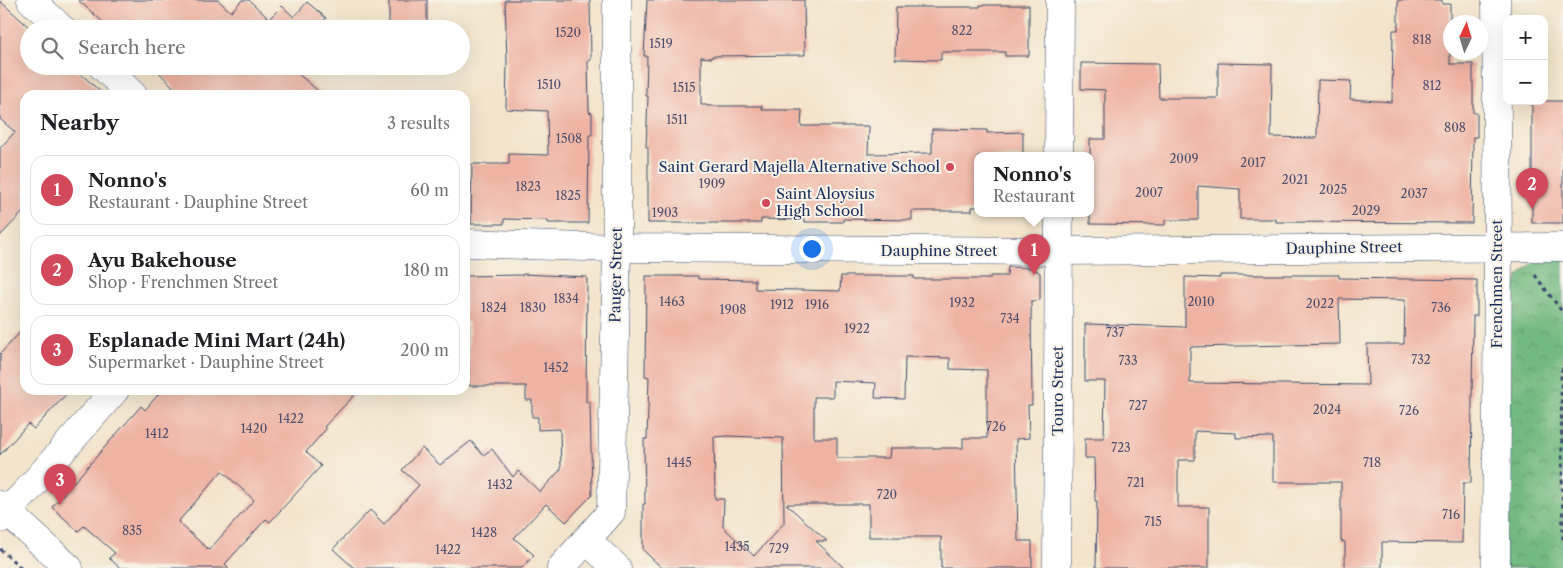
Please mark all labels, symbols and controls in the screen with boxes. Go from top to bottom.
north arrow [1443,15,1488,60]
map controls [1503,15,1548,105]
button: + [1503,15,1548,60]
search box [20,20,470,75]
house number: 822 [952,23,973,38]
house number: 1520 [555,25,581,40]
house number: 818 [1412,32,1432,47]
icon: search [38,34,66,62]
text: Search here [78,36,186,59]
house number: 1519 [649,36,673,51]
button: − [1503,60,1548,105]
house number: 1510 [537,77,561,92]
house number: 812 [1422,78,1442,93]
house number: 1515 [672,80,696,95]
text: Nearby [40,110,119,135]
house number: 1511 [666,112,688,127]
text: 3 results [387,113,450,133]
house number: 808 [1444,120,1466,135]
house number: 1508 [556,131,582,146]
house number: 2009 [1169,151,1199,166]
popup [974,152,1094,217]
house number: 2017 [1240,155,1266,170]
place label: Saint Gerard Majella Alternative School [659,157,941,176]
marker: Saint Gerard Majella Alternative School [944,161,956,173]
text: Nonno's [993,163,1072,186]
pin: 2 [1516,168,1548,209]
text: Nonno's [88,169,167,192]
house number: 2021 [1282,172,1308,187]
house number: 1909 [699,176,725,191]
house number: 1823 [515,179,541,194]
text: 1 [53,180,61,200]
text: 60 m [410,180,449,200]
house number: 2025 [1319,182,1347,197]
place label: Saint Aloysius High School [776,184,875,220]
house number: 2007 [1135,185,1163,200]
text: Restaurant [993,186,1075,206]
house number: 2037 [1400,186,1428,201]
house number: 1825 [555,188,581,203]
text: Restaurant · Dauphine Street [88,192,308,212]
marker: Saint Aloysius High School [760,197,772,209]
house number: 2029 [1352,203,1380,218]
house number: 1903 [652,205,678,220]
street label: Frenchmen Street [1487,219,1506,349]
street label: Pauger Street [605,226,626,323]
pin: 1 [1018,234,1050,275]
your location [799,236,825,262]
street label: Dauphine Street [1285,237,1403,258]
street label: Dauphine Street [881,241,998,260]
text: Ayu Bakehouse [88,249,237,272]
text: 2 [52,260,62,280]
text: 180 m [403,260,449,280]
text: Shop · Frenchmen Street [88,272,278,292]
house number: 1834 [553,291,579,306]
house number: 1463 [659,294,685,309]
house number: 2010 [1187,294,1215,309]
house number: 1932 [949,295,975,310]
house number: 2022 [1306,296,1334,311]
house number: 1912 [770,297,794,312]
house number: 1916 [805,297,829,312]
house number: 1824 [481,300,507,315]
house number: 1830 [520,300,546,315]
house number: 736 [1431,300,1451,315]
house number: 1908 [720,302,746,317]
house number: 734 [1000,311,1020,326]
house number: 1922 [844,321,870,336]
house number: 737 [1106,325,1124,340]
text: Esplanade Mini Mart (24h) [88,329,345,352]
text: 3 [52,340,62,360]
text: 200 m [400,340,449,360]
street label: Touro Street [1048,345,1067,436]
text: Supermarket · Dauphine Street [88,352,324,372]
house number: 732 [1411,352,1431,367]
house number: 733 [1118,353,1138,368]
house number: 1452 [543,360,569,375]
house number: 727 [1129,398,1147,413]
house number: 2024 [1313,402,1341,417]
house number: 726 [1399,403,1419,418]
house number: 1422 [278,411,304,426]
house number: 726 [986,419,1006,434]
house number: 1420 [241,421,267,436]
house number: 1412 [145,426,169,441]
house number: 723 [1111,440,1131,455]
house number: 1445 [666,455,692,470]
house number: 718 [1363,455,1381,470]
pin: 3 [44,464,76,505]
house number: 721 [1127,475,1145,490]
house number: 1432 [487,477,513,492]
house number: 720 [877,487,897,502]
house number: 716 [1442,507,1460,522]
house number: 715 [1144,514,1162,529]
house number: 835 [122,523,142,538]
house number: 1428 [471,525,497,540]
house number: 1435 [724,539,750,554]
house number: 729 [769,541,789,556]
house number: 1422 [435,542,461,557]

